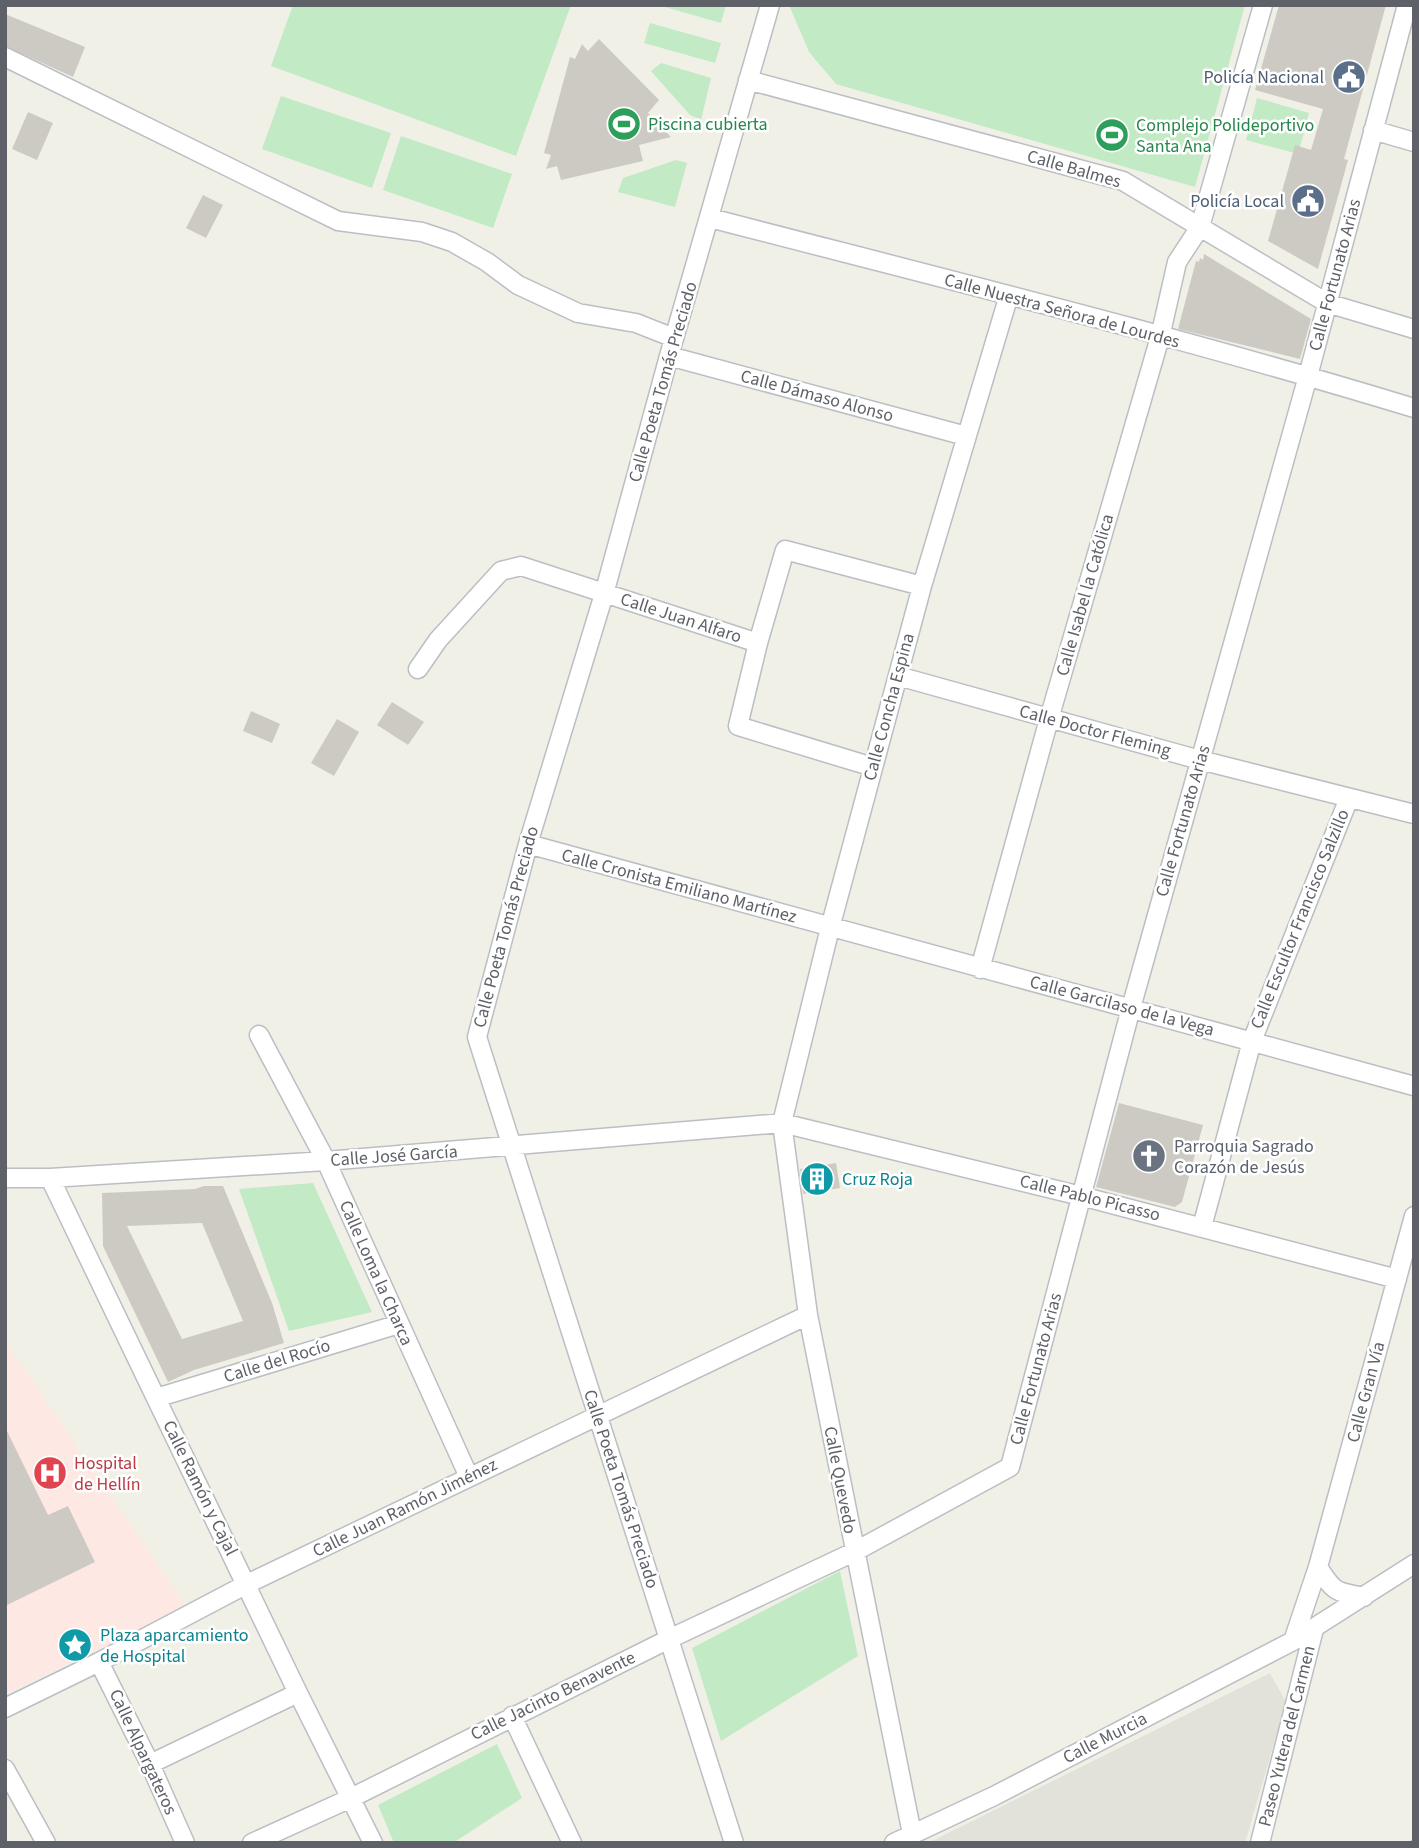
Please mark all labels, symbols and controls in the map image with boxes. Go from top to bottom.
public building icon: Policía Nacional [1330,58,1368,96]
place label: Policía Nacional [1204,65,1324,90]
sports icon: Piscina cubierta [605,105,643,143]
place label: Piscina cubierta [648,112,768,137]
place label: Complejo Polideportivo Santa Ana [1136,113,1314,159]
sports icon: Complejo Polideportivo Santa Ana [1093,116,1131,154]
street label: Calle Balmes [1024,144,1124,194]
public building icon: Policía Local [1289,182,1327,220]
place label: Policía Local [1190,189,1284,214]
street label: Calle Fortunato Arias [1303,196,1367,354]
street label: Calle Nuestra Señora de Lourdes [941,267,1183,355]
street label: Calle Poeta Tomás Preciado [622,279,704,485]
street label: Calle Dámaso Alonso [738,364,896,428]
street label: Calle Isabel la Católica [1050,511,1120,679]
street label: Calle Juan Alfaro [617,587,745,649]
street label: Calle Concha Espina [857,630,921,784]
street label: Calle Doctor Fleming [1016,699,1174,763]
street label: Calle Fortunato Arias [1149,742,1217,900]
street label: Calle Escultor Francisco Salzillo [1244,805,1356,1033]
street label: Calle Poeta Tomás Preciado [467,823,545,1031]
street label: Calle Cronista Emiliano Martínez [559,843,800,930]
street label: Calle Garcilaso de la Vega [1027,969,1217,1043]
place label: Parroquia Sagrado Corazón de Jesús [1174,1134,1314,1180]
church icon: Parroquia Sagrado Corazón de Jesús [1130,1137,1168,1175]
street label: Calle José García [330,1139,458,1173]
building icon: Cruz Roja [798,1160,836,1198]
place label: Cruz Roja [842,1167,913,1192]
street label: Calle Pablo Picasso [1017,1168,1163,1228]
street label: Calle Loma la Charca [333,1196,419,1350]
street label: Calle Fortunato Arias [1004,1290,1068,1448]
street label: Calle del Rocío [221,1333,333,1389]
street label: Calle Gran Vía [1341,1339,1391,1445]
street label: Calle Poeta Tomás Preciado [577,1386,665,1592]
street label: Calle Ramón y Cajal [156,1416,244,1560]
street label: Calle Quevedo [817,1424,863,1536]
place label: Hospital de Hellín [74,1451,141,1497]
street label: Calle Juan Ramón Jiménez [308,1452,502,1564]
hospital icon: Hospital de Hellín [31,1454,69,1492]
place label: Plaza aparcamiento de Hospital [100,1623,249,1669]
place icon: Plaza aparcamiento de Hospital [56,1626,94,1664]
street label: Paseo Yutera del Carmen [1252,1643,1322,1829]
street label: Calle Jacinto Benavente [466,1645,640,1747]
street label: Calle Alpargateros [103,1685,183,1819]
street label: Calle Murcia [1058,1706,1152,1770]

